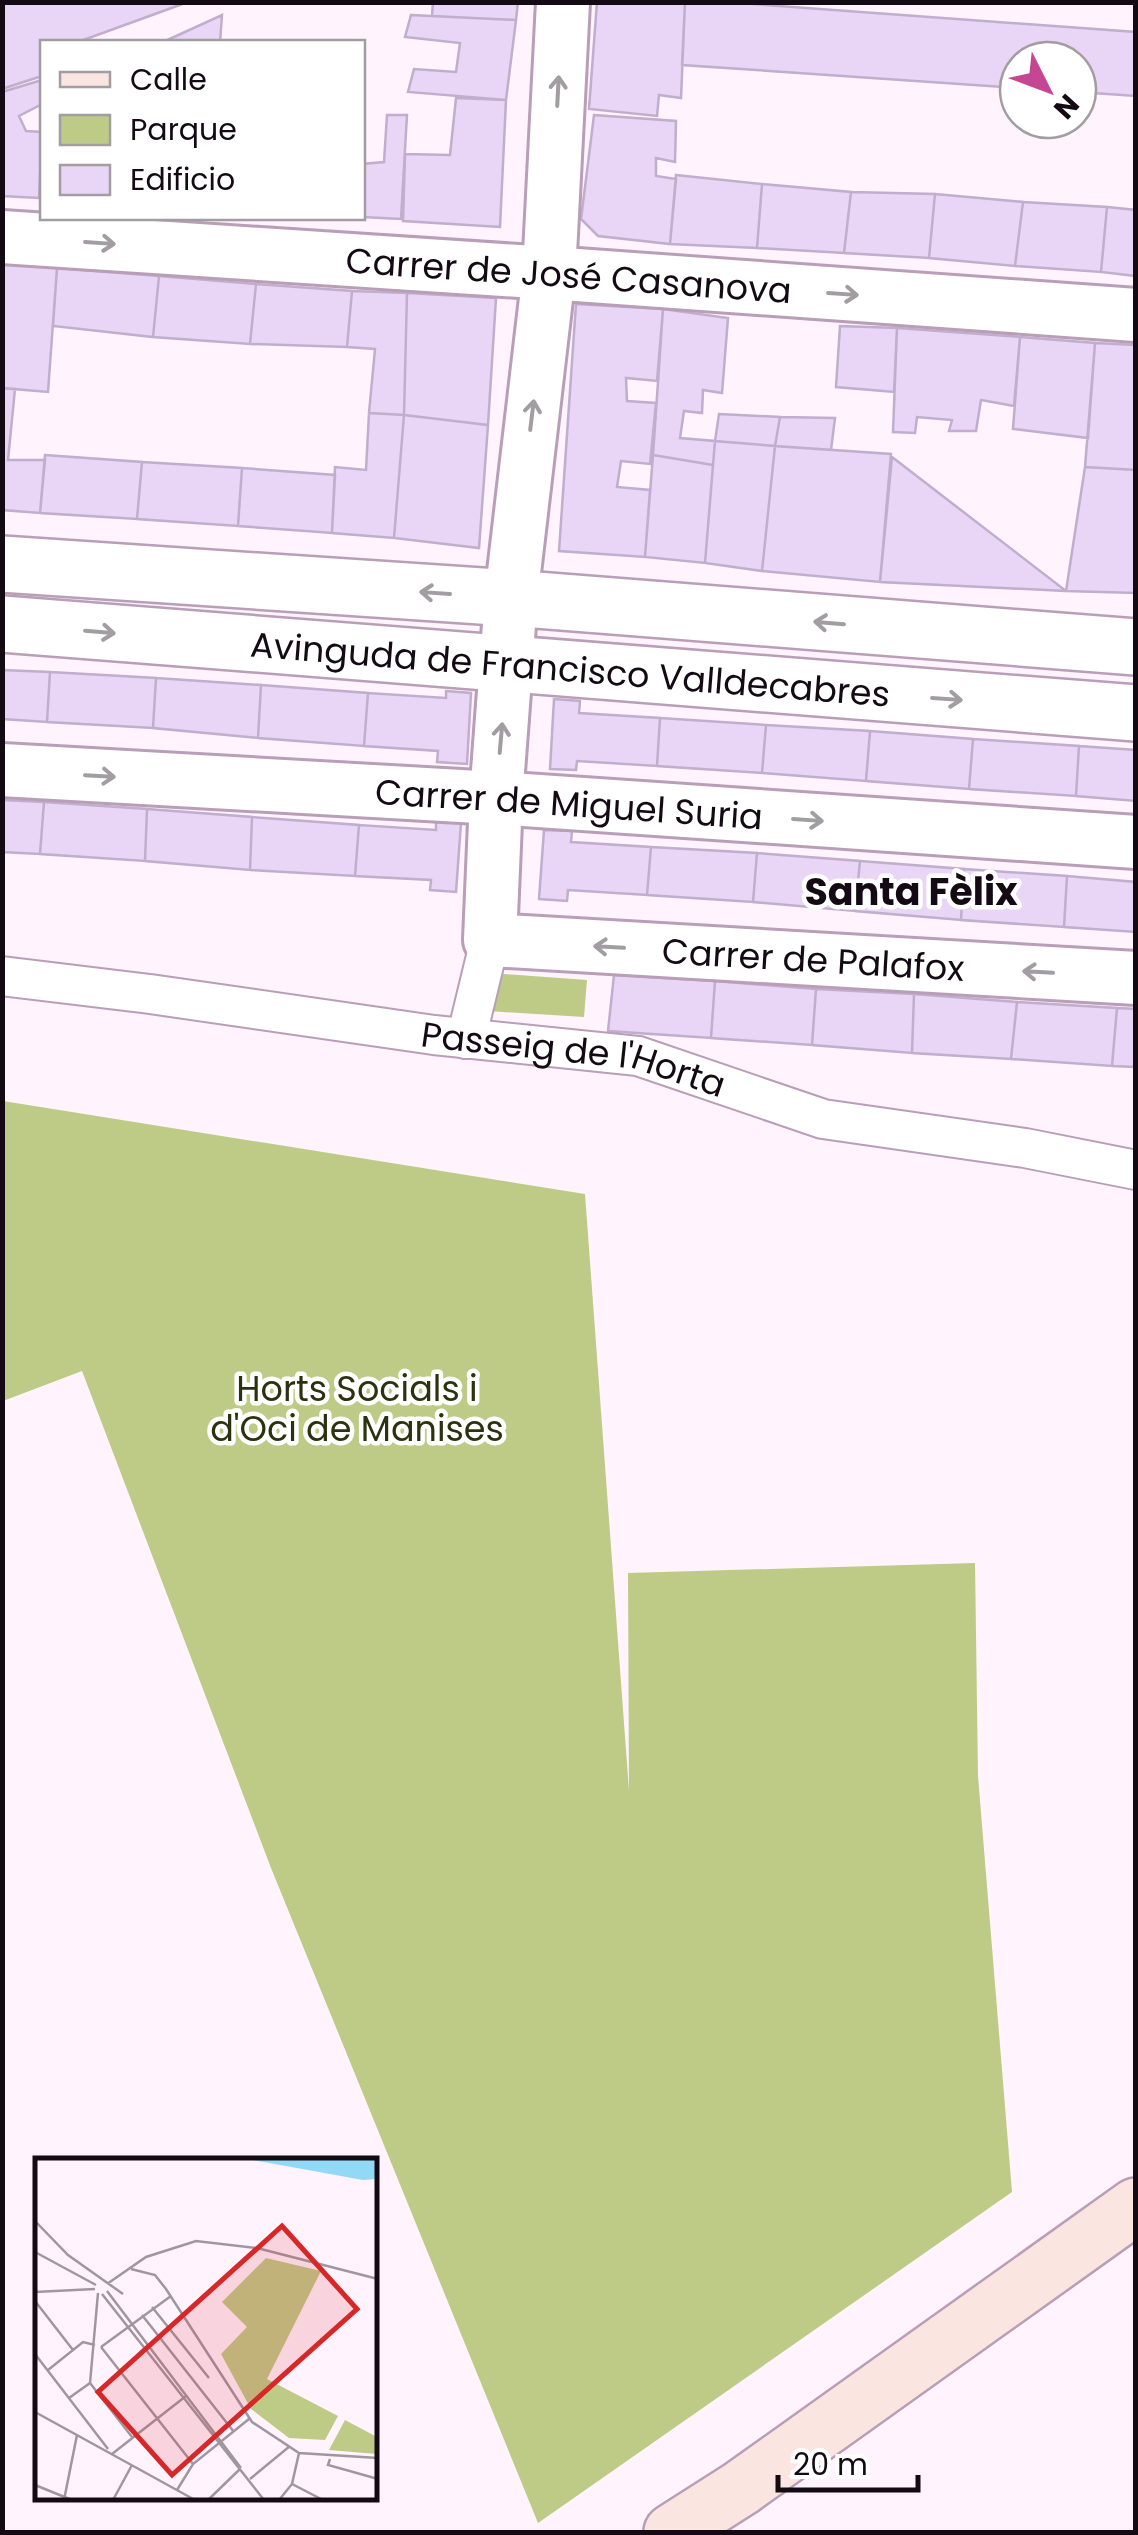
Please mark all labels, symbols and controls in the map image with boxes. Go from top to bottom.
legend [40,40,365,220]
north arrow [998,40,1098,140]
text: Calle [130,58,207,101]
one-way arrow [549,76,568,108]
text: N [1045,86,1088,127]
text: Parque [130,108,237,151]
text: Edificio [130,158,235,201]
one-way arrow [83,234,115,253]
street label: Carrer de José Casanova [344,235,793,315]
one-way arrow [827,285,859,304]
one-way arrow [523,399,542,432]
one-way arrow [420,583,452,602]
one-way arrow [813,613,846,632]
street label: Avinguda de Francisco Valldecabres [249,619,892,718]
one-way arrow [83,623,115,642]
one-way arrow [931,690,963,709]
one-way arrow [492,723,511,755]
one-way arrow [83,767,115,786]
street label: Carrer de Miguel Suria [374,767,765,841]
one-way arrow [792,810,824,829]
district label: Santa Fèlix [804,865,1018,918]
street label: Carrer de Palafox [661,926,966,992]
one-way arrow [593,937,625,956]
one-way arrow [1023,962,1055,981]
street label: Passeig de l'Horta [418,1009,732,1109]
park label: Horts Socials i d'Oci de Manises [210,1364,504,1453]
inset map [35,2158,378,2500]
scale bar [778,2430,918,2492]
text: 20 m [793,2443,868,2486]

